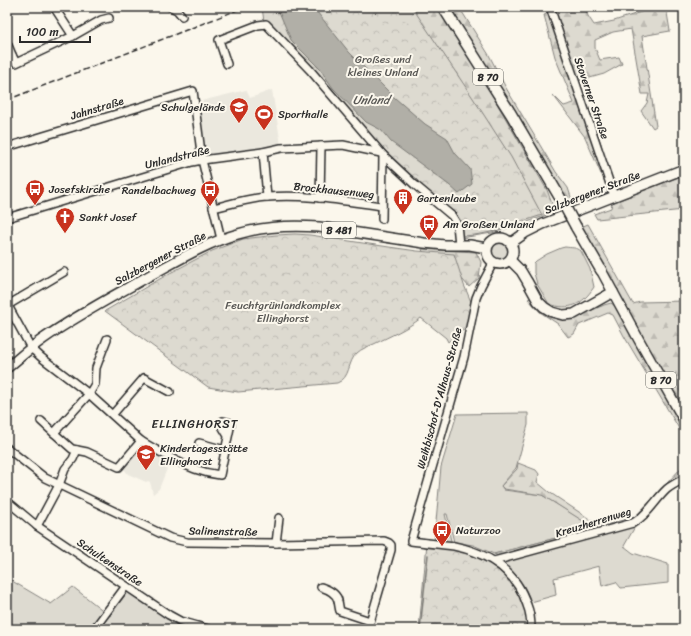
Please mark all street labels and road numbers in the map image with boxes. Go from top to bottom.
street label: Stoverner Straße [569,55,615,142]
road number: B 70 [473,69,503,85]
street label: Jahnstraße [67,91,127,126]
street label: Unlandstraße [143,140,212,175]
street label: Salzbergener Straße [541,165,644,219]
street label: Brockhausenweg [293,177,376,204]
road number: B 481 [322,222,356,238]
street label: Salzbergener Straße [111,226,210,291]
street label: Weihbischof-D'Alhaus-Straße [411,325,468,471]
road number: B 70 [646,372,676,388]
street label: Kreuzherrenweg [553,502,634,543]
street label: Salinenstraße [188,521,258,542]
street label: Schultenstraße [73,533,147,592]

